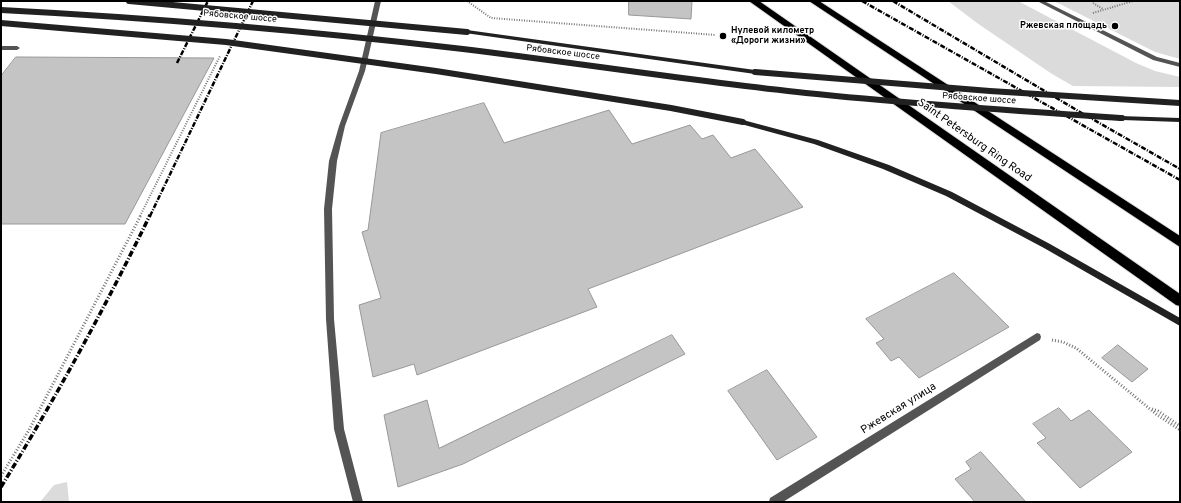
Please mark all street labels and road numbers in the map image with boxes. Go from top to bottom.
street label: Рябовское шоссе [203,8,277,26]
street label: Рябовское шоссе [526,43,600,63]
street label: Рябовское шоссе [942,91,1016,107]
street label: Saint Petersburg Ring Road [914,97,1034,185]
street label: Ржевская улица [859,381,939,437]

